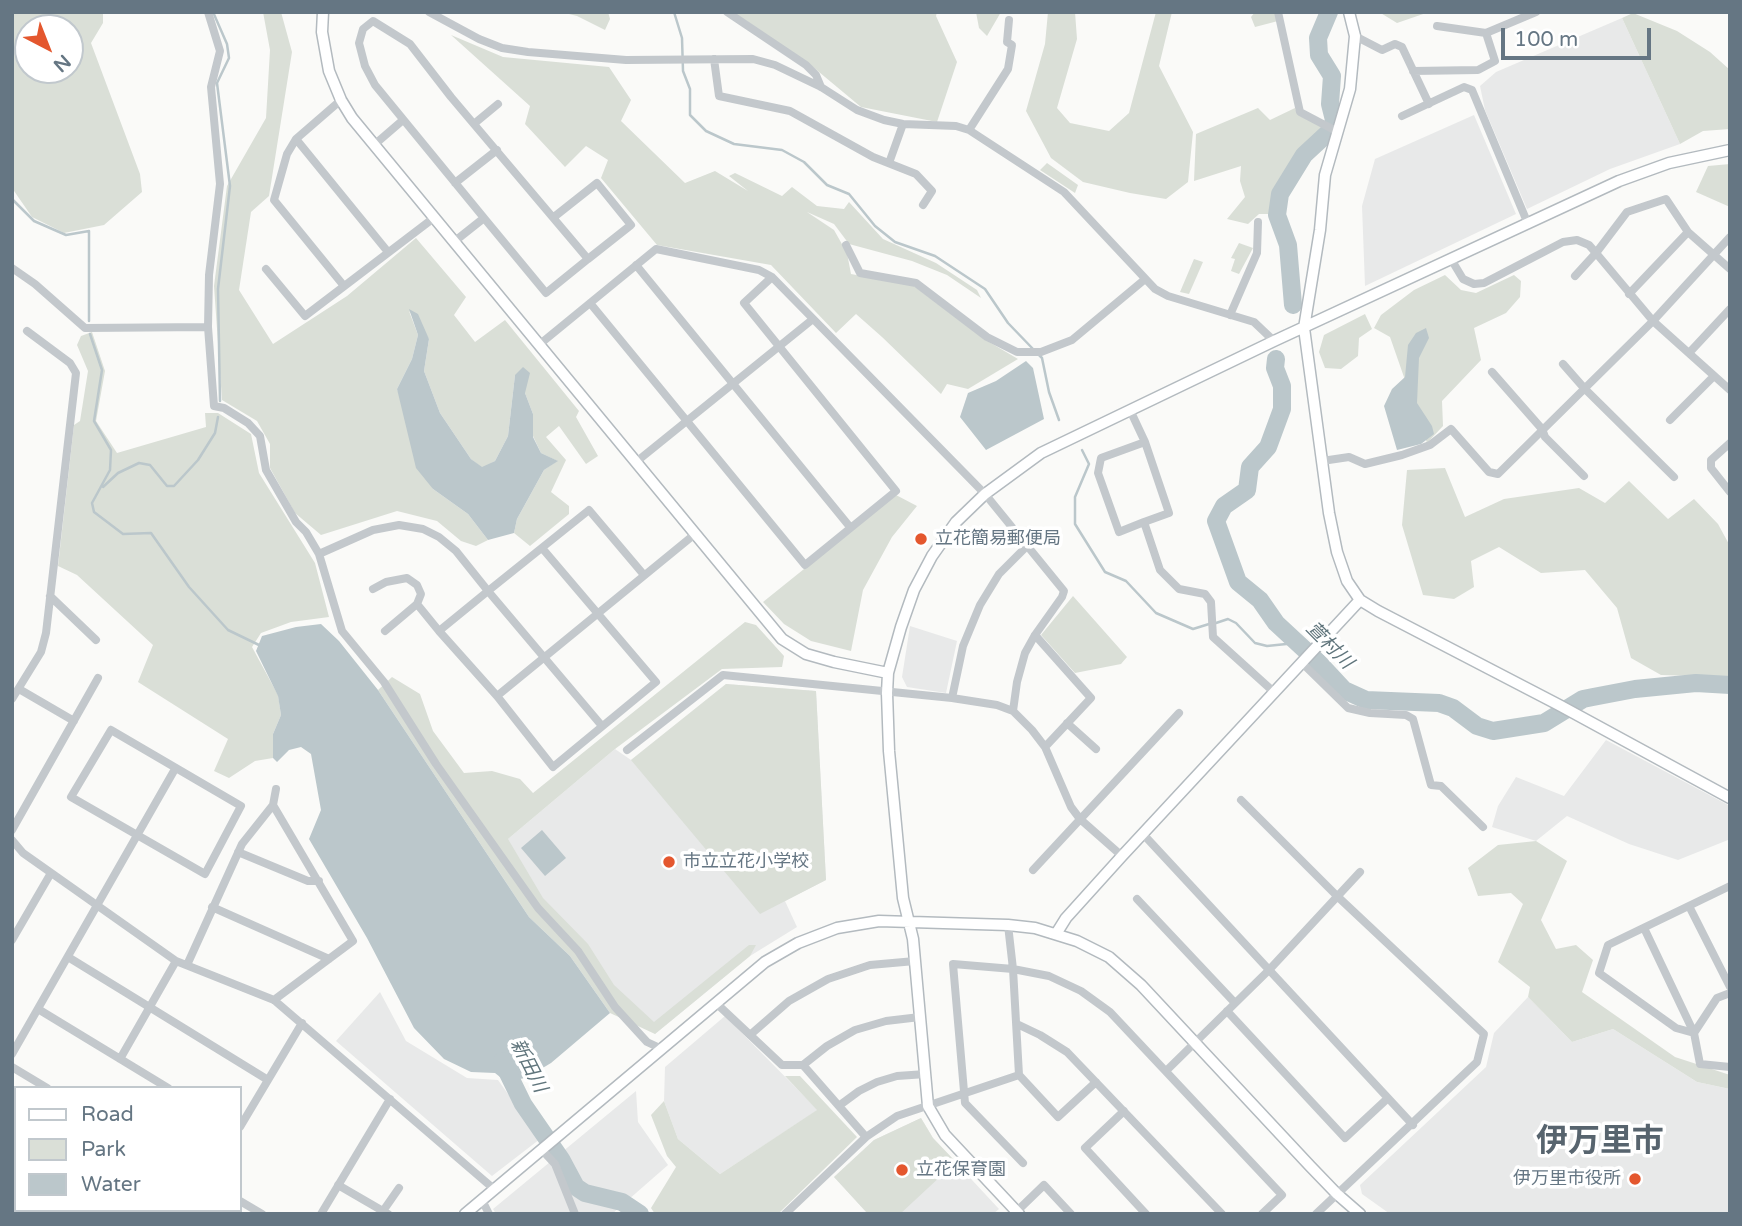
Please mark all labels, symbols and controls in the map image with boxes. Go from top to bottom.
north arrow [14,14,84,84]
scale bar [1504,14,1654,58]
text: 100 m [1514,27,1578,52]
text: N [49,50,75,76]
place label: 立花簡易郵便局 [935,528,1061,550]
marker: 立花簡易郵便局 [913,531,929,547]
water label: 萱村川 [1301,618,1357,674]
place label: 市立立花小学校 [683,851,809,873]
marker: 市立立花小学校 [661,854,677,870]
water label: 新田川 [505,1035,551,1097]
legend [14,1086,242,1212]
text: Road [81,1102,134,1127]
district label: 伊万里市 [1536,1124,1664,1162]
text: Park [81,1137,126,1162]
place label: 立花保育園 [916,1159,1006,1181]
marker: 立花保育園 [894,1162,910,1178]
place label: 伊万里市役所 [1513,1168,1621,1190]
marker: 伊万里市役所 [1627,1171,1643,1187]
text: Water [81,1172,141,1197]

